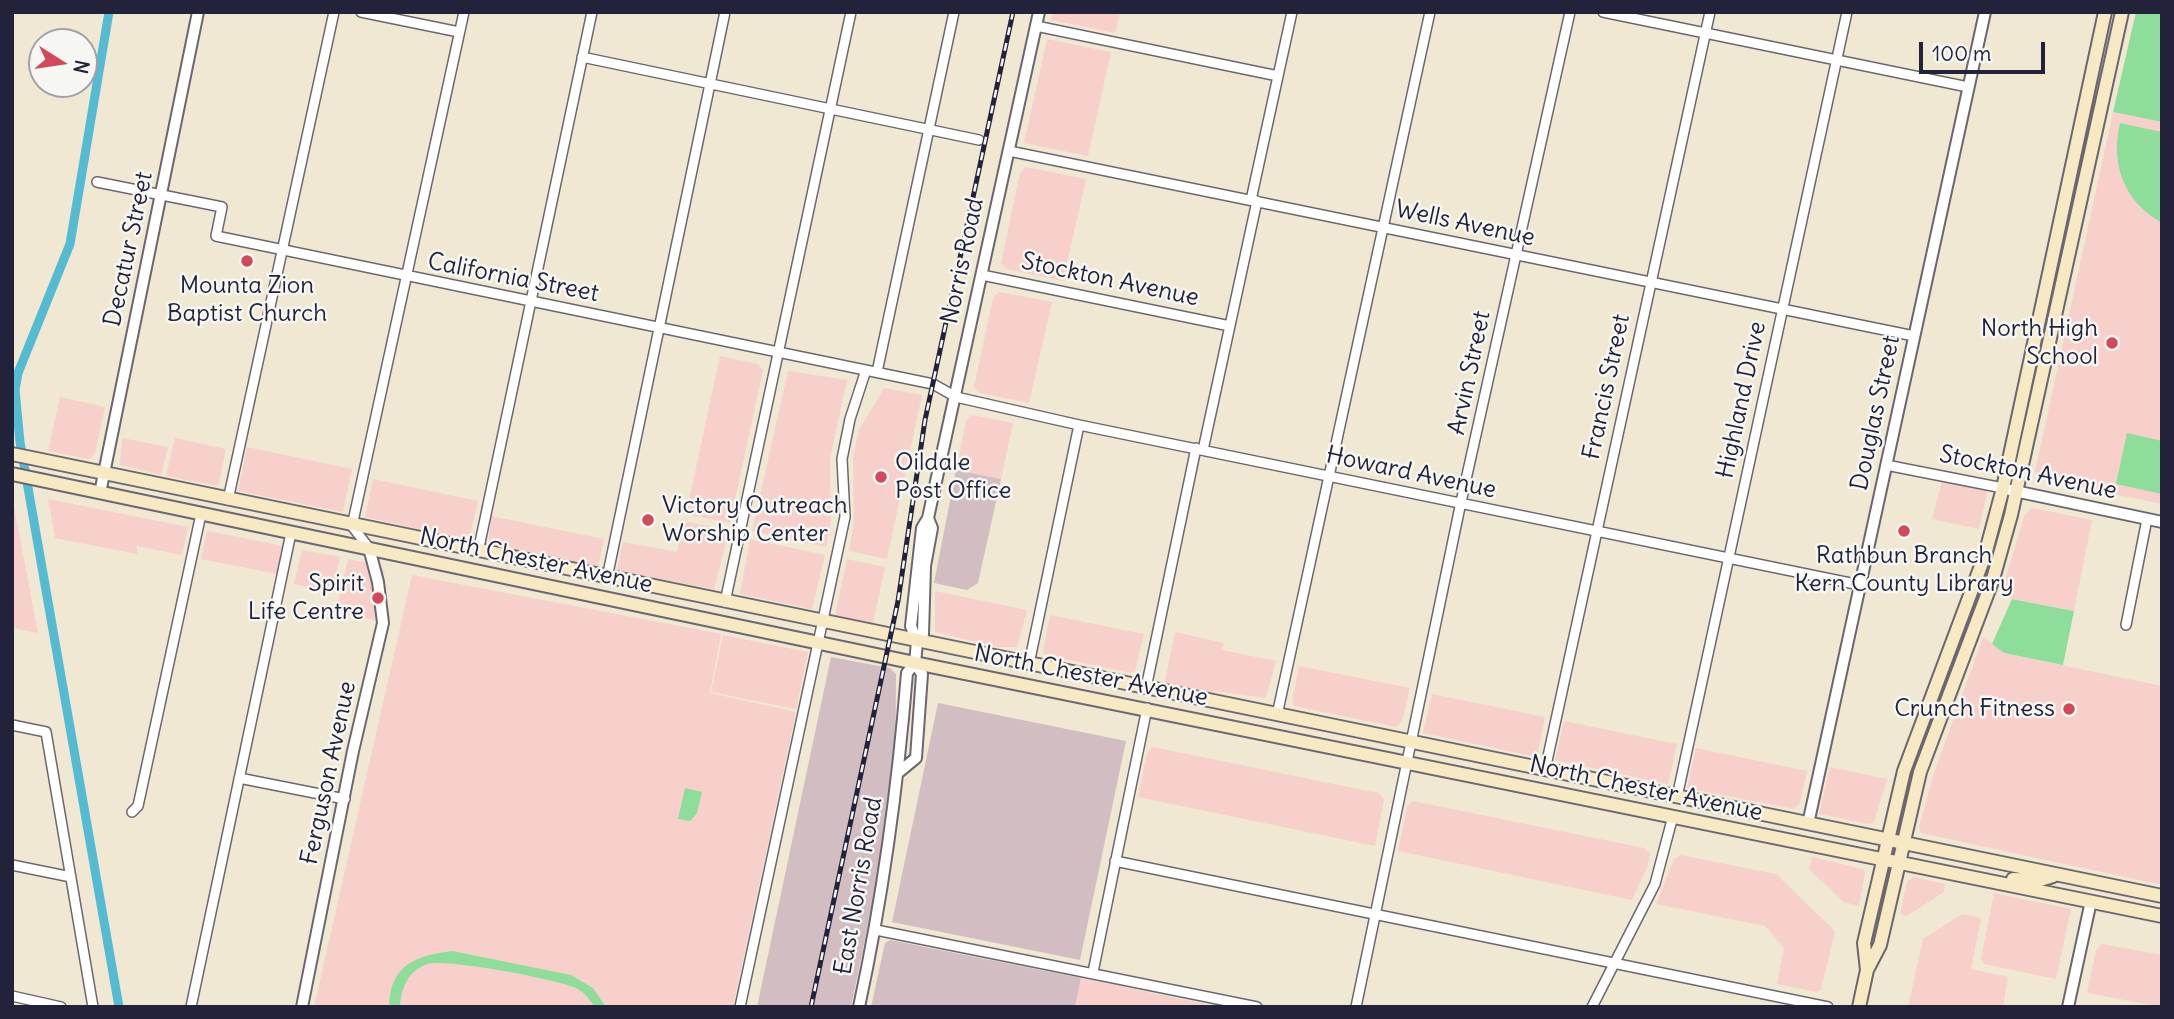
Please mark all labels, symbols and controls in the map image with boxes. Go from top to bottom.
north arrow [28,28,98,98]
scale bar [1922,28,2048,72]
text: 100 m [1932,40,1991,67]
text: N [68,58,95,76]
street label: Decatur Street [99,169,159,329]
street label: Wells Avenue [1393,195,1537,253]
street label: Norris Road [936,196,990,326]
street label: California Street [425,247,601,309]
street label: Stockton Avenue [1019,247,1201,313]
marker: Mounta Zion Baptist Church [239,253,255,269]
place label: Mounta Zion Baptist Church [167,272,327,328]
street label: Arvin Street [1443,308,1497,438]
street label: Francis Street [1578,312,1636,462]
place label: North High School [1981,315,2098,371]
street label: Highland Drive [1711,319,1773,481]
street label: Douglas Street [1846,333,1906,493]
marker: North High School [2104,335,2120,351]
street label: Stockton Avenue [1937,440,2119,506]
street label: Howard Avenue [1323,441,1499,505]
place label: Oildale Post Office [895,449,1011,505]
marker: Oildale Post Office [873,469,889,485]
place label: Victory Outreach Worship Center [662,492,848,548]
marker: Victory Outreach Worship Center [640,512,656,528]
street label: North Chester Avenue [417,522,655,600]
marker: Rathbun Branch Kern County Library [1896,523,1912,539]
place label: Rathbun Branch Kern County Library [1794,542,2014,598]
place label: Spirit Life Centre [248,570,364,626]
marker: Spirit Life Centre [370,590,386,606]
street label: North Chester Avenue [972,639,1210,713]
street label: Ferguson Avenue [296,679,362,867]
place label: Crunch Fitness [1894,695,2055,723]
marker: Crunch Fitness [2061,701,2077,717]
street label: North Chester Avenue [1527,750,1765,828]
street label: East Norris Road [829,795,889,977]

